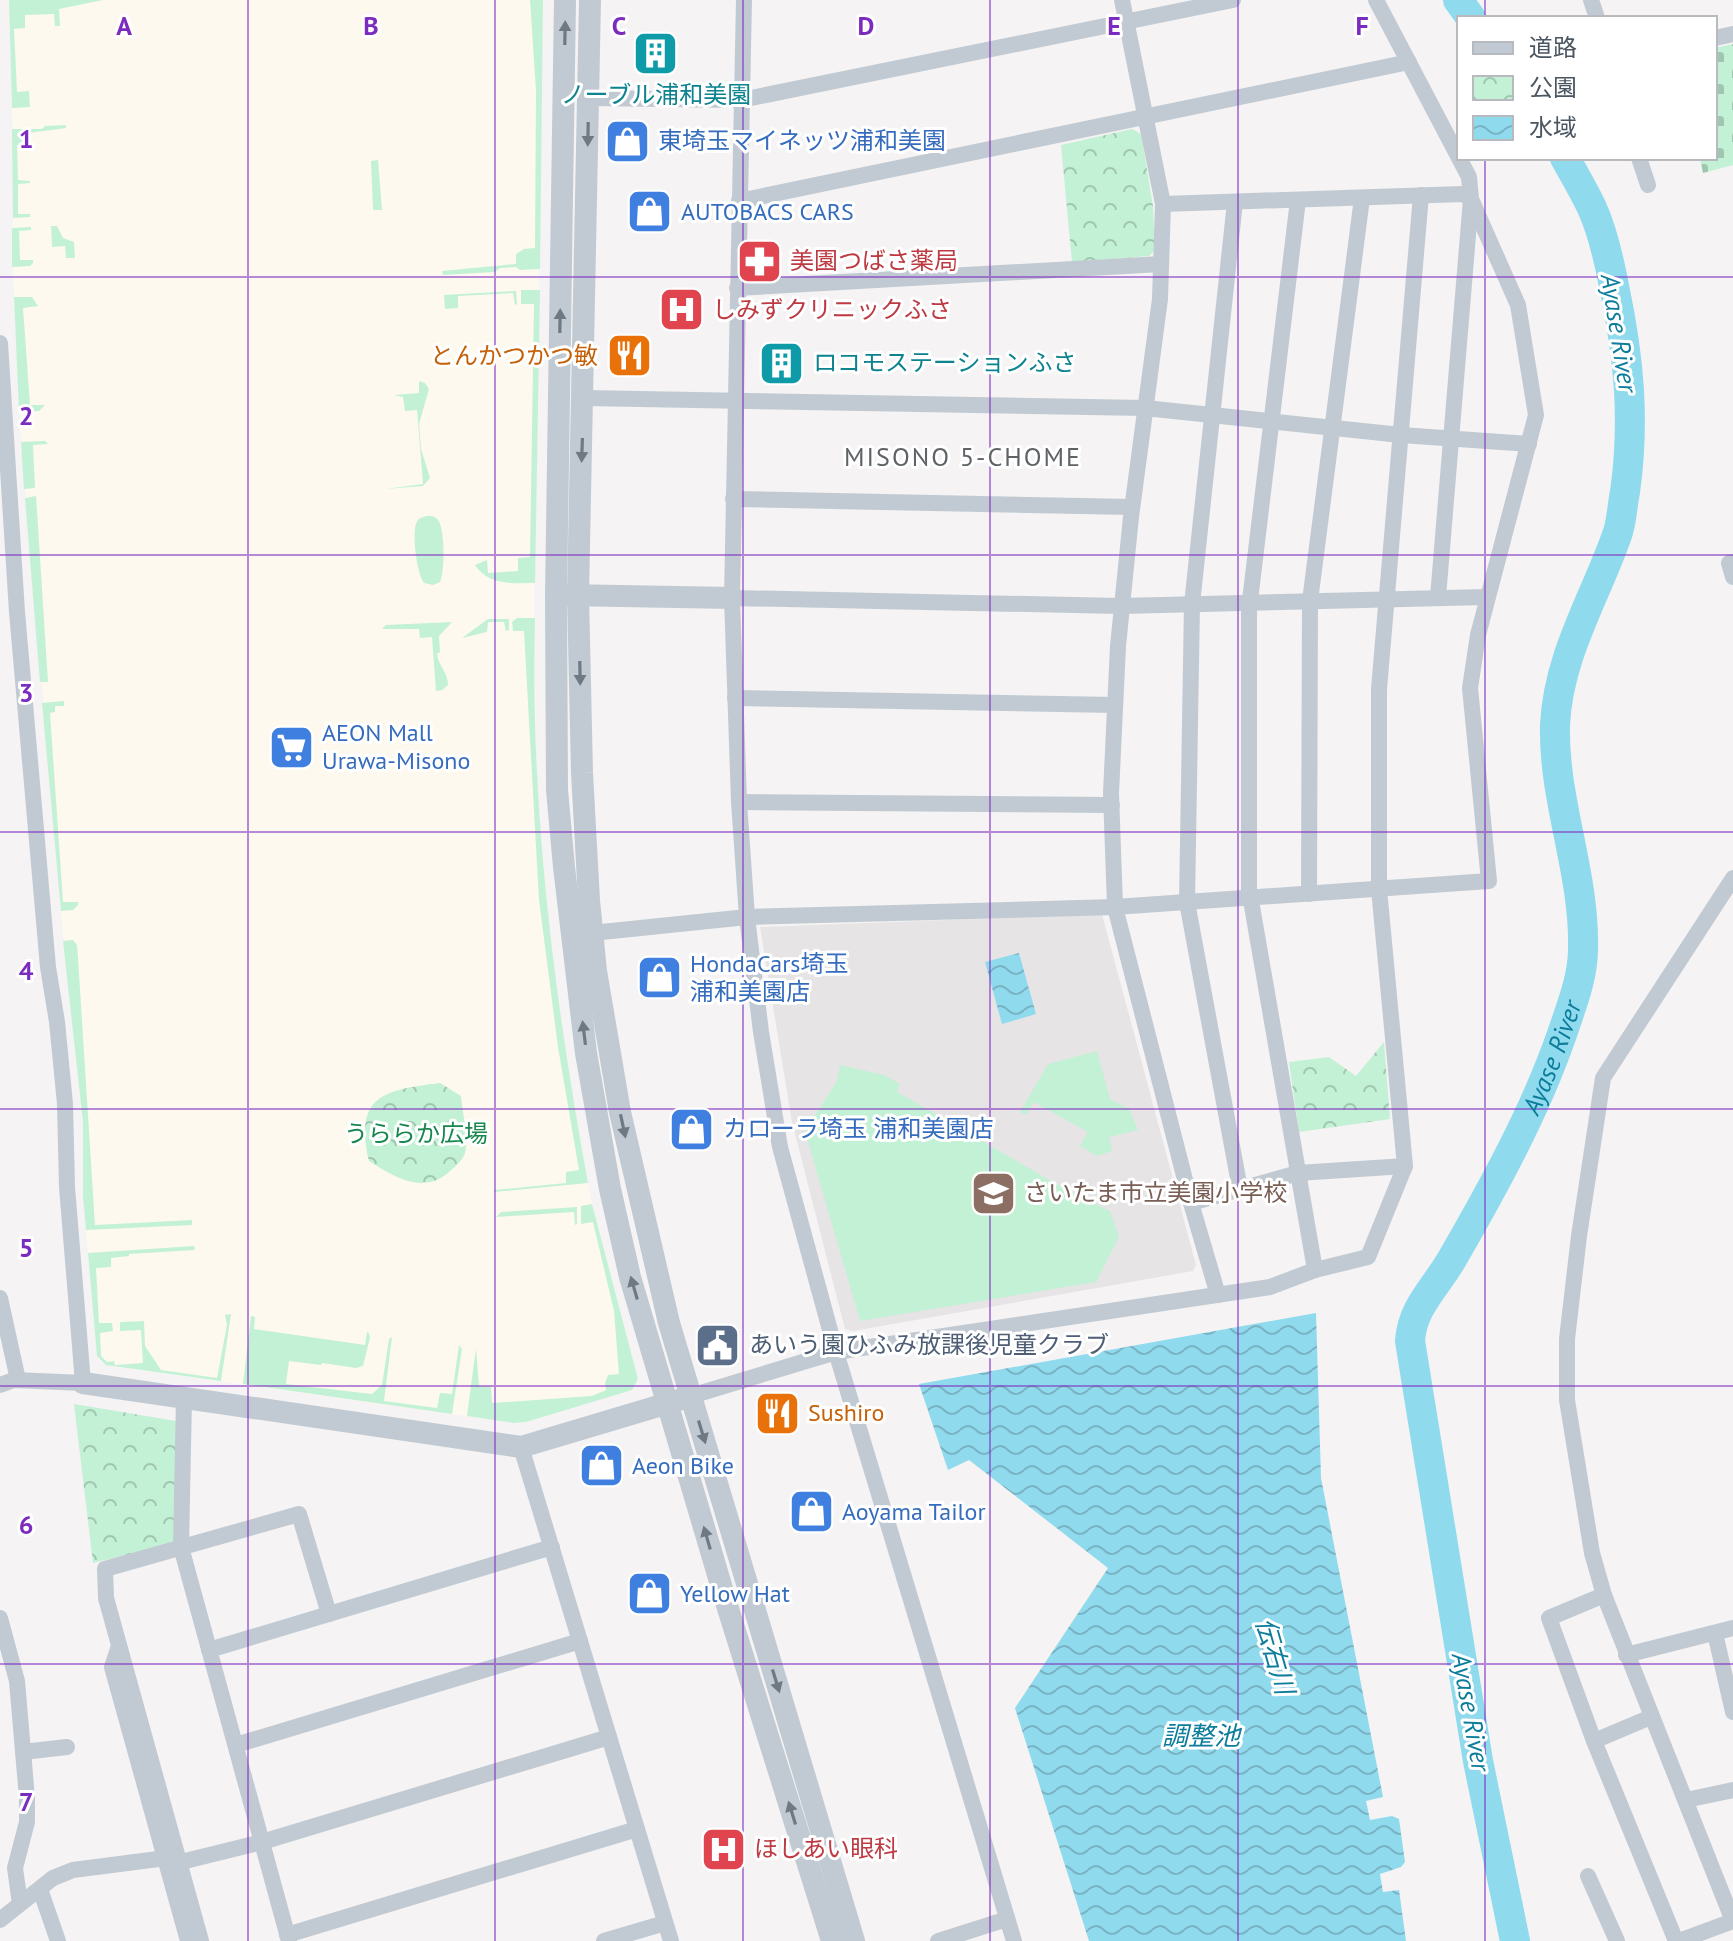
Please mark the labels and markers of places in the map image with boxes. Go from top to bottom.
building icon: ノーブル浦和美園 [632,29,680,77]
place label: ノーブル浦和美園 [561,79,751,110]
shop icon: 東埼玉マイネッツ浦和美園 [603,117,651,165]
place label: 東埼玉マイネッツ浦和美園 [658,125,946,156]
shop icon: AUTOBACS CARS [626,188,674,236]
place label: AUTOBACS CARS [681,196,854,227]
pharmacy icon: 美園つばさ薬局 [735,237,783,285]
place label: 美園つばさ薬局 [790,245,958,276]
hospital icon: しみずクリニックふさ [657,286,705,334]
place label: しみずクリニックふさ [712,294,952,325]
restaurant icon: とんかつかつ敏 [605,332,653,380]
building icon: ロコモステーションふさ [758,339,806,387]
place label: とんかつかつ敏 [430,340,598,371]
place label: ロコモステーションふさ [813,347,1077,378]
place label: AEON Mall Urawa-Misono [322,717,470,776]
supermarket icon: AEON Mall Urawa-Misono [267,723,315,771]
place label: HondaCars埼玉 浦和美園店 [690,948,848,1007]
shop icon: HondaCars埼玉 浦和美園店 [635,954,683,1002]
shop icon: カローラ埼玉 浦和美園店 [668,1105,716,1153]
place label: カローラ埼玉 浦和美園店 [723,1113,993,1144]
school or university icon: さいたま市立美園小学校 [969,1169,1017,1217]
place label: さいたま市立美園小学校 [1024,1177,1287,1208]
public building icon: あいう園ひふみ放課後児童クラブ [694,1321,742,1369]
place label: あいう園ひふみ放課後児童クラブ [749,1329,1109,1360]
restaurant icon: Sushiro [753,1389,801,1437]
place label: Sushiro [808,1397,884,1428]
shop icon: Aeon Bike [577,1442,625,1490]
place label: Aeon Bike [632,1450,734,1481]
shop icon: Aoyama Tailor [787,1488,835,1536]
place label: Aoyama Tailor [842,1496,986,1527]
shop icon: Yellow Hat [625,1570,673,1618]
place label: Yellow Hat [680,1578,790,1609]
hospital icon: ほしあい眼科 [699,1825,747,1873]
place label: ほしあい眼科 [754,1833,898,1864]

